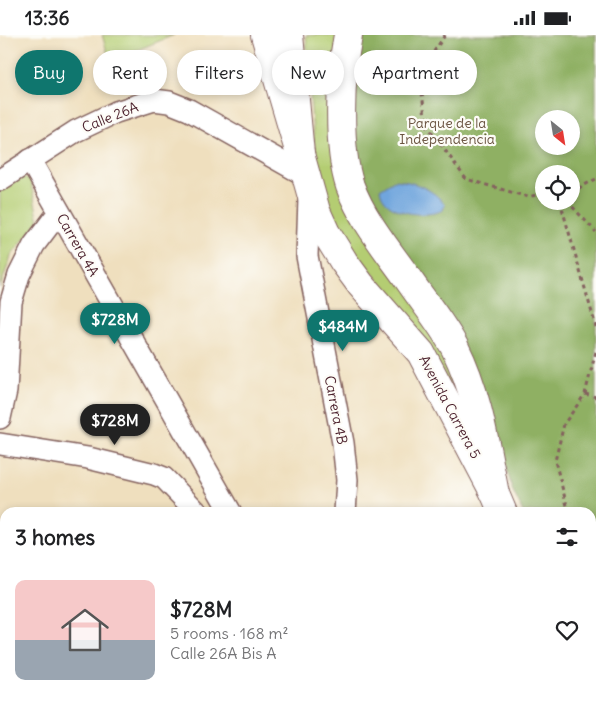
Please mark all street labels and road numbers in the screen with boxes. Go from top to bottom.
street label: Calle 26A [79,98,141,136]
street label: Carrera 4A [53,210,103,280]
street label: Avenida Carrera 5 [415,352,485,462]
street label: Carrera 4B [321,374,351,446]

